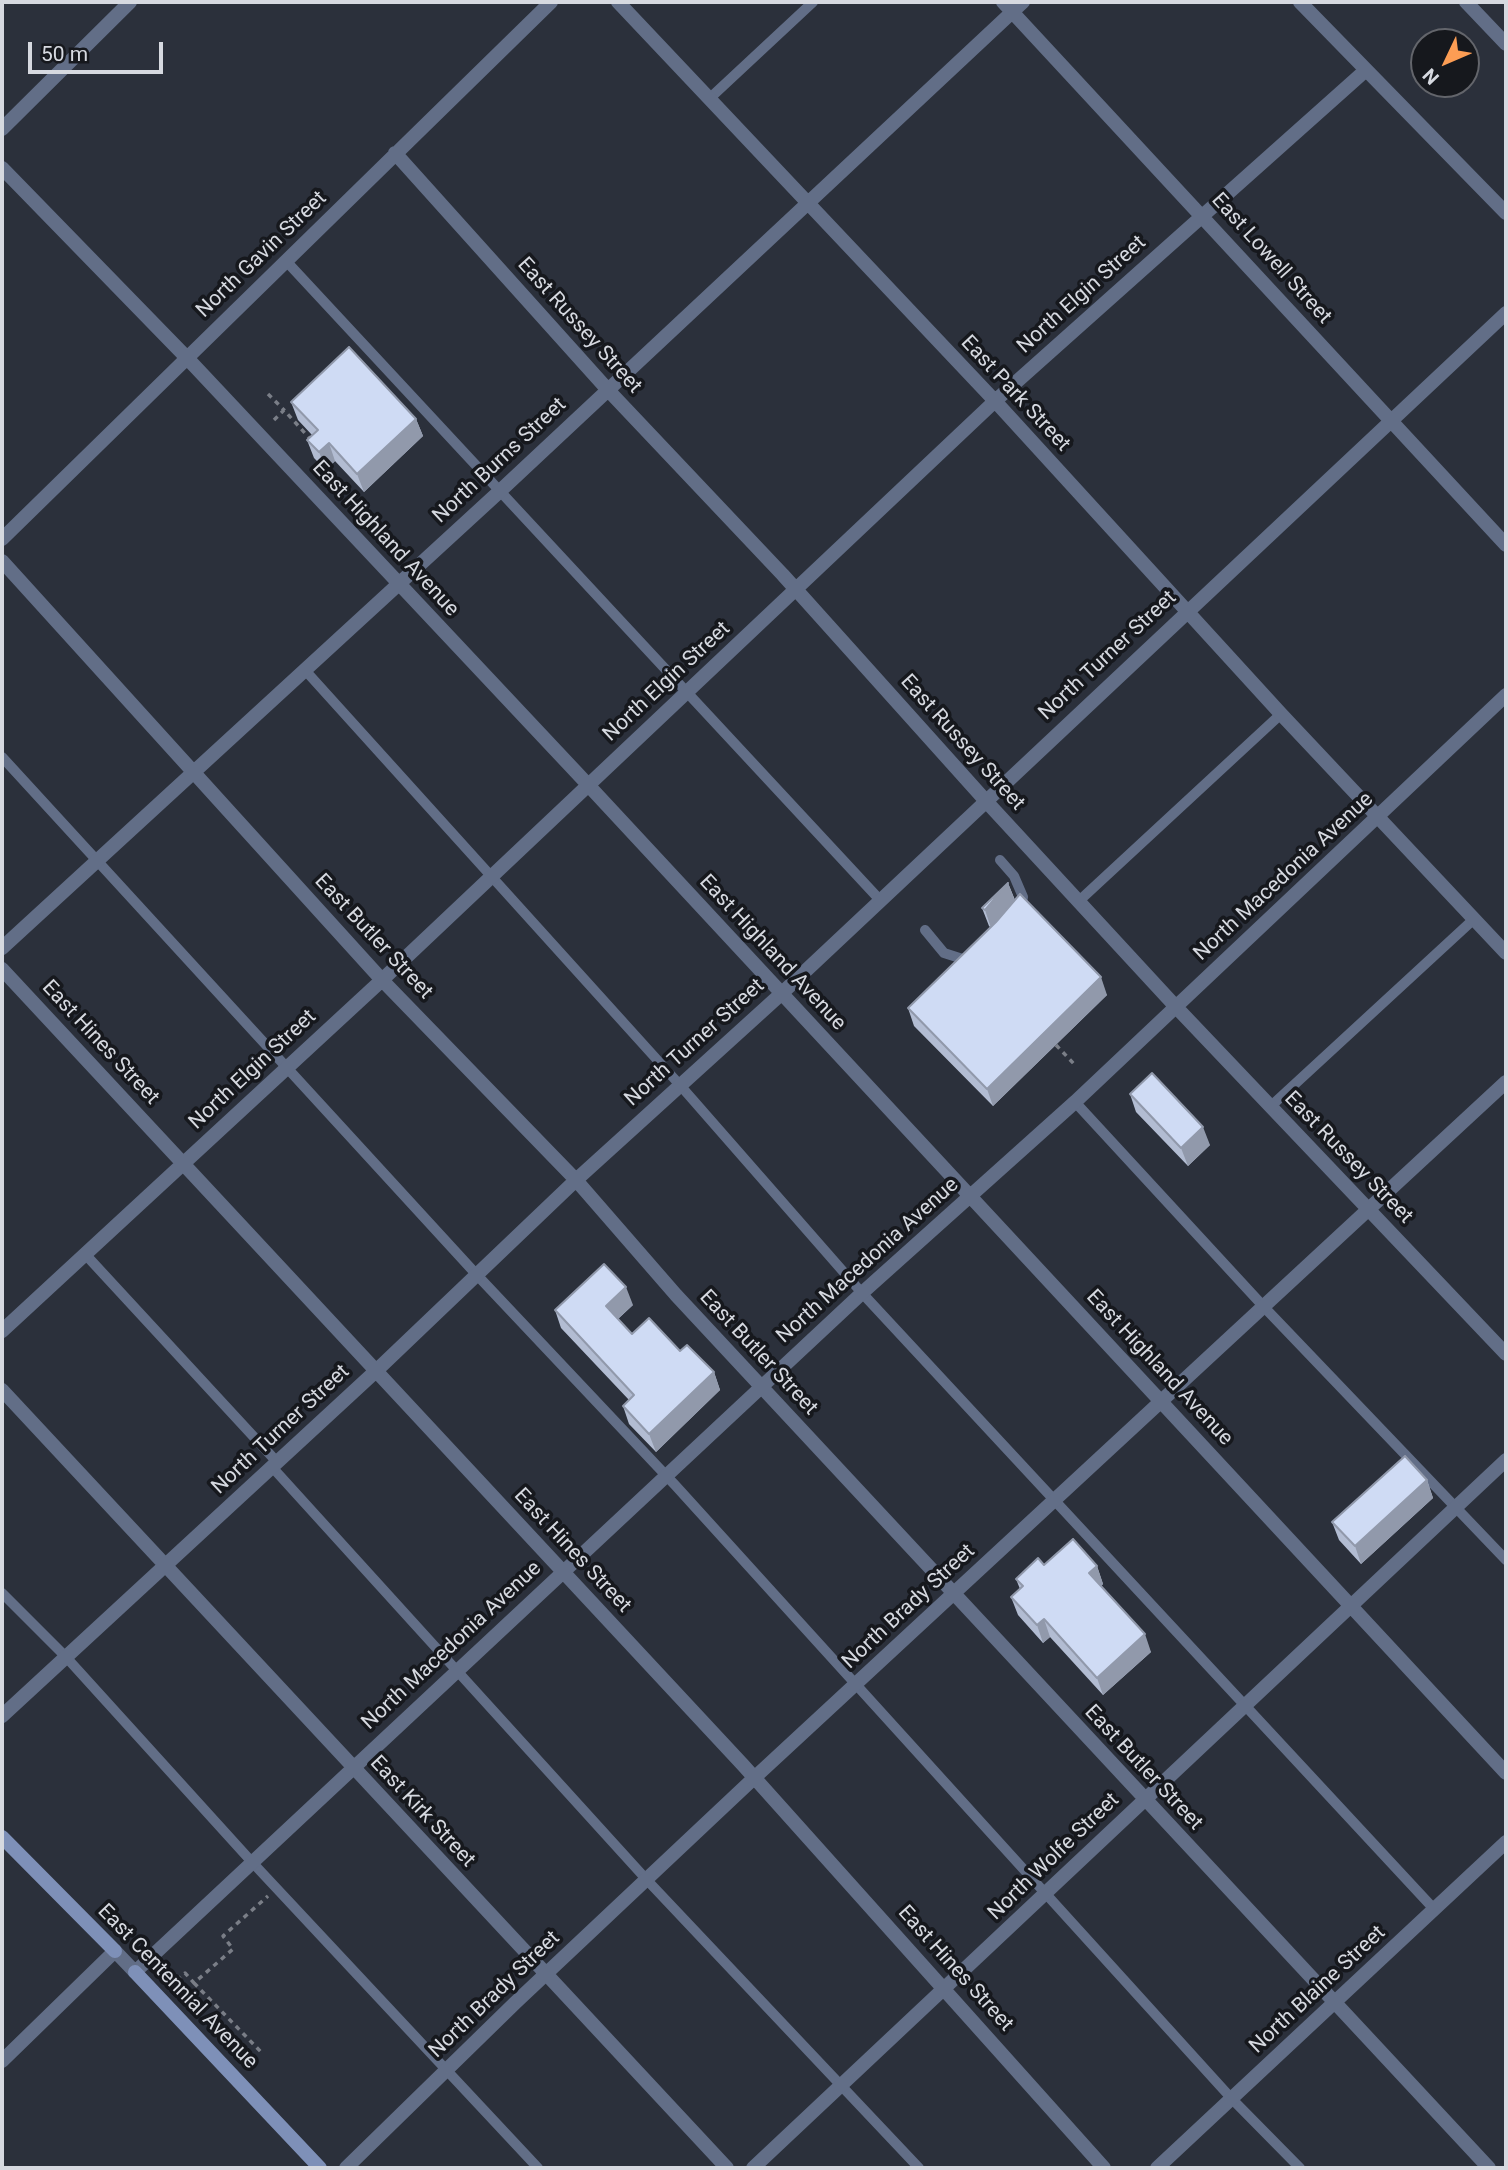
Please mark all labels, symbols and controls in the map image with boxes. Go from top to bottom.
scale bar [32,28,166,72]
north arrow [1410,28,1480,98]
text: 50 m [41,42,88,66]
text: N [1418,64,1444,89]
street label: North Gavin Street [192,186,332,324]
street label: East Lowell Street [1206,188,1336,330]
street label: North Elgin Street [1012,231,1152,359]
street label: East Russey Street [511,253,647,399]
street label: East Park Street [955,331,1075,457]
street label: North Burns Street [428,393,572,529]
street label: East Highland Avenue [306,456,464,622]
street label: North Turner Street [1034,586,1182,726]
street label: North Elgin Street [598,617,736,747]
street label: East Russey Street [894,670,1030,816]
street label: North Macedonia Avenue [1189,787,1379,967]
street label: East Butler Street [309,869,437,1005]
street label: East Highland Avenue [693,870,851,1036]
street label: North Turner Street [620,974,770,1112]
street label: East Hines Street [36,976,164,1110]
street label: North Elgin Street [184,1005,322,1135]
street label: East Russey Street [1278,1087,1418,1229]
street label: North Macedonia Avenue [772,1173,964,1349]
street label: East Butler Street [694,1285,822,1421]
street label: East Highland Avenue [1080,1285,1238,1451]
street label: North Turner Street [207,1360,355,1500]
street label: East Hines Street [508,1484,636,1618]
street label: North Brady Street [838,1539,980,1675]
street label: North Macedonia Avenue [357,1556,547,1736]
street label: East Butler Street [1079,1700,1207,1836]
street label: East Kirk Street [364,1751,480,1873]
street label: North Wolfe Street [983,1788,1125,1926]
street label: East Centennial Avenue [92,1899,262,2075]
street label: East Hines Street [892,1901,1018,2037]
street label: North Blaine Street [1245,1921,1391,2059]
street label: North Brady Street [424,1926,566,2064]

